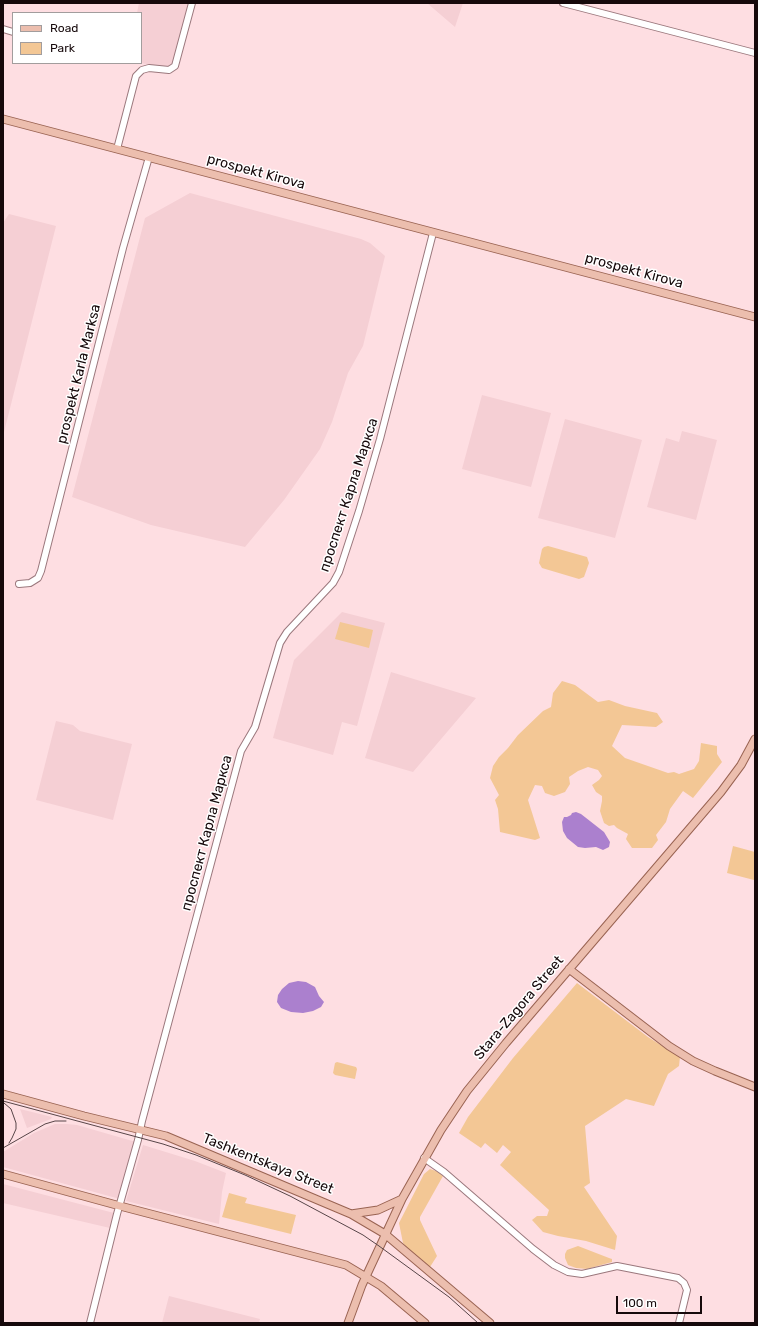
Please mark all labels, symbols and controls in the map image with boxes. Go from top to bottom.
legend [12,12,142,64]
text: Road [50,21,78,35]
text: Park [50,41,75,55]
street label: prospekt Kirova [205,151,307,193]
street label: prospekt Kirova [583,250,685,292]
street label: prospekt Karla Marksa [54,303,104,445]
street label: проспект Карла Маркса [316,416,382,574]
street label: проспект Карла Маркса [178,753,236,913]
street label: Stara-Zagora Street [471,953,567,1063]
street label: Tashkentskaya Street [200,1130,336,1198]
scale bar [618,1288,704,1314]
text: 100 m [623,1296,657,1310]

